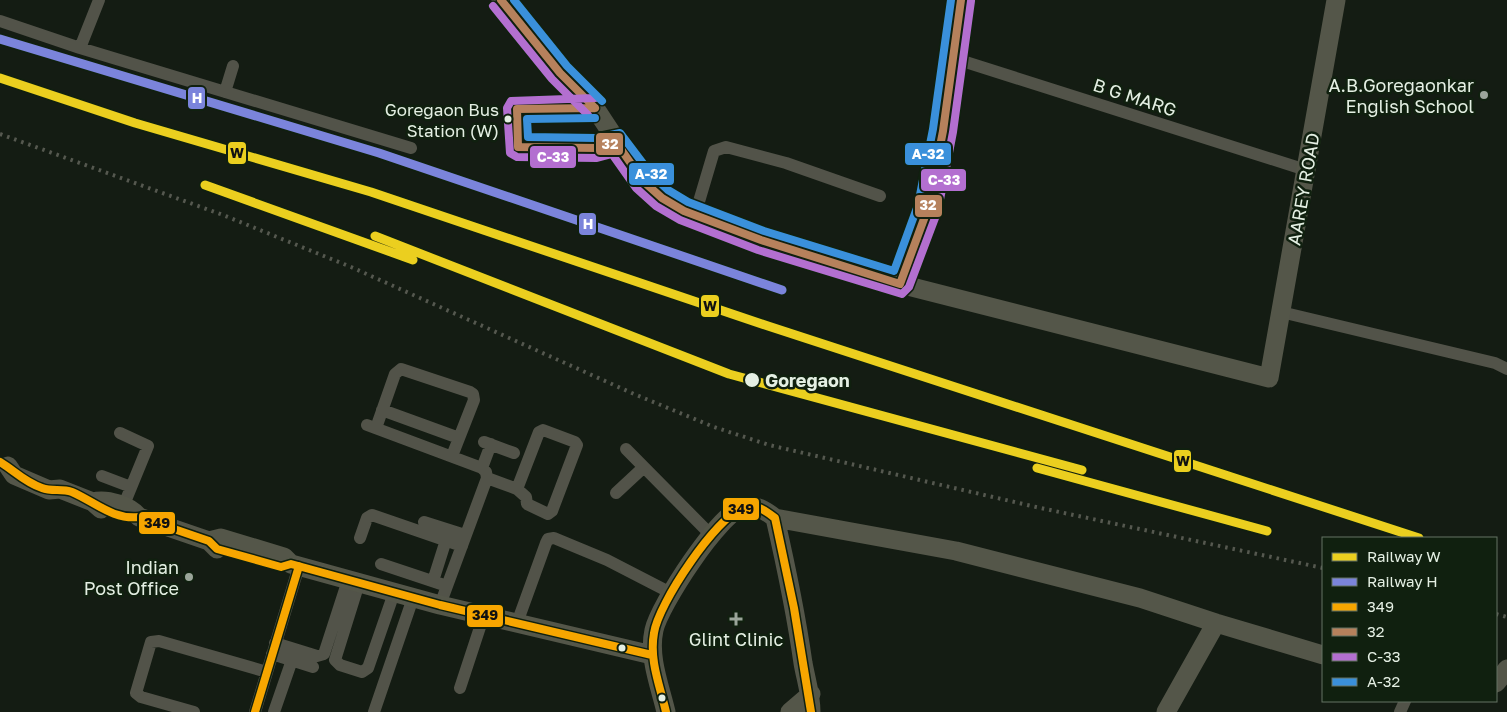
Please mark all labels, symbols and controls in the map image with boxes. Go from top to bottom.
street label: B G MARG [1091,73,1179,121]
place label: A.B.Goregaonkar English School [1328,74,1474,117]
line badge: H [187,86,206,110]
text: H [192,89,202,106]
marker: A.B.Goregaonkar English School [1478,89,1490,101]
place label: Goregaon Bus Station (W) [385,99,499,141]
marker: Goregaon Bus Station (W) [503,114,513,124]
street label: AAREY ROAD [1282,131,1324,247]
line badge: 32 [595,132,624,156]
text: 32 [601,135,619,152]
line badge: W [227,141,247,165]
line badge: A-32 [904,142,952,166]
text: W [230,144,244,161]
line badge: C-33 [529,145,577,169]
text: A-32 [912,145,945,162]
text: C-33 [537,148,569,165]
line badge: A-32 [628,162,675,186]
text: A-32 [635,165,668,182]
line badge: C-33 [920,168,967,192]
text: C-33 [928,171,960,188]
line badge: 32 [914,194,943,218]
text: 32 [919,196,937,213]
line badge: H [578,212,597,236]
text: H [583,215,593,232]
line badge: W [700,294,720,318]
text: W [703,297,717,314]
place label: Goregaon [765,369,850,391]
marker: Goregaon [743,371,761,389]
line badge: W [1173,449,1192,473]
text: W [1176,452,1190,469]
line badge: 349 [722,497,760,521]
text: 349 [728,500,754,517]
line badge: 349 [138,511,176,535]
text: 349 [144,514,170,531]
legend [1322,537,1497,702]
text: Railway W [1367,547,1441,565]
place label: Indian Post Office [84,556,179,599]
marker: Indian Post Office [183,571,195,583]
text: Railway H [1367,572,1438,590]
text: 349 [1367,597,1394,615]
line badge: 349 [466,604,504,628]
text: 349 [472,606,498,623]
marker: Glint Clinic [729,612,743,626]
text: 32 [1367,622,1384,640]
place label: Glint Clinic [689,628,783,650]
unlabelled marker [617,643,627,653]
text: C-33 [1367,647,1400,665]
text: A-32 [1367,672,1400,690]
unlabelled marker [657,693,667,703]

